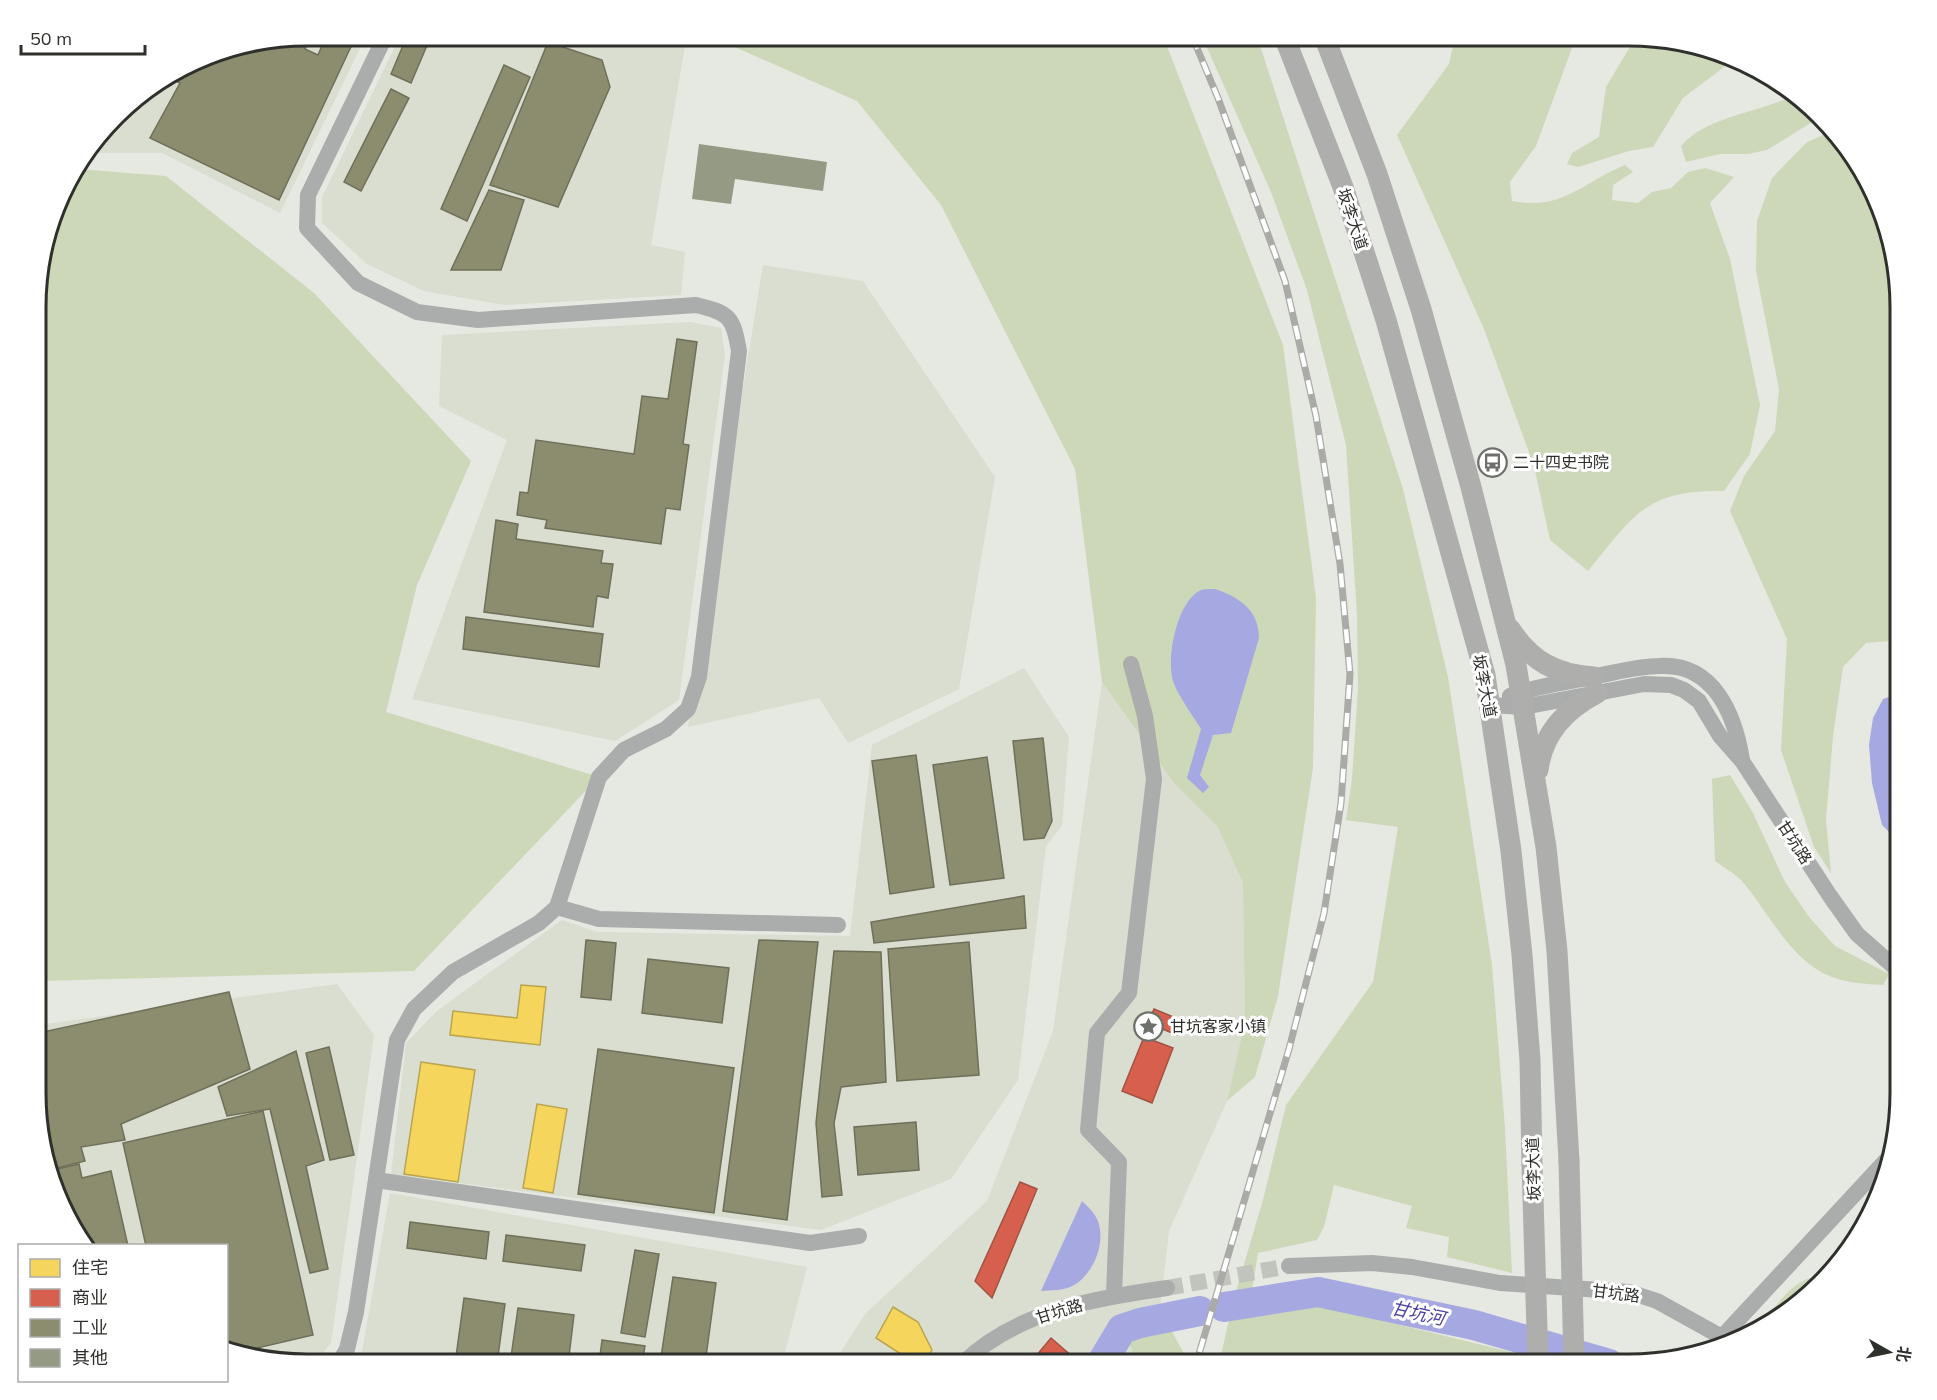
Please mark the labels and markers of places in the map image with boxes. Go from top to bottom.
bus stop icon: 二十四史书院 [1476,446,1508,478]
place label: 二十四史书院 [1513,452,1609,472]
place icon: 甘坑客家小镇 [1133,1010,1165,1042]
place label: 甘坑客家小镇 [1170,1016,1266,1036]

